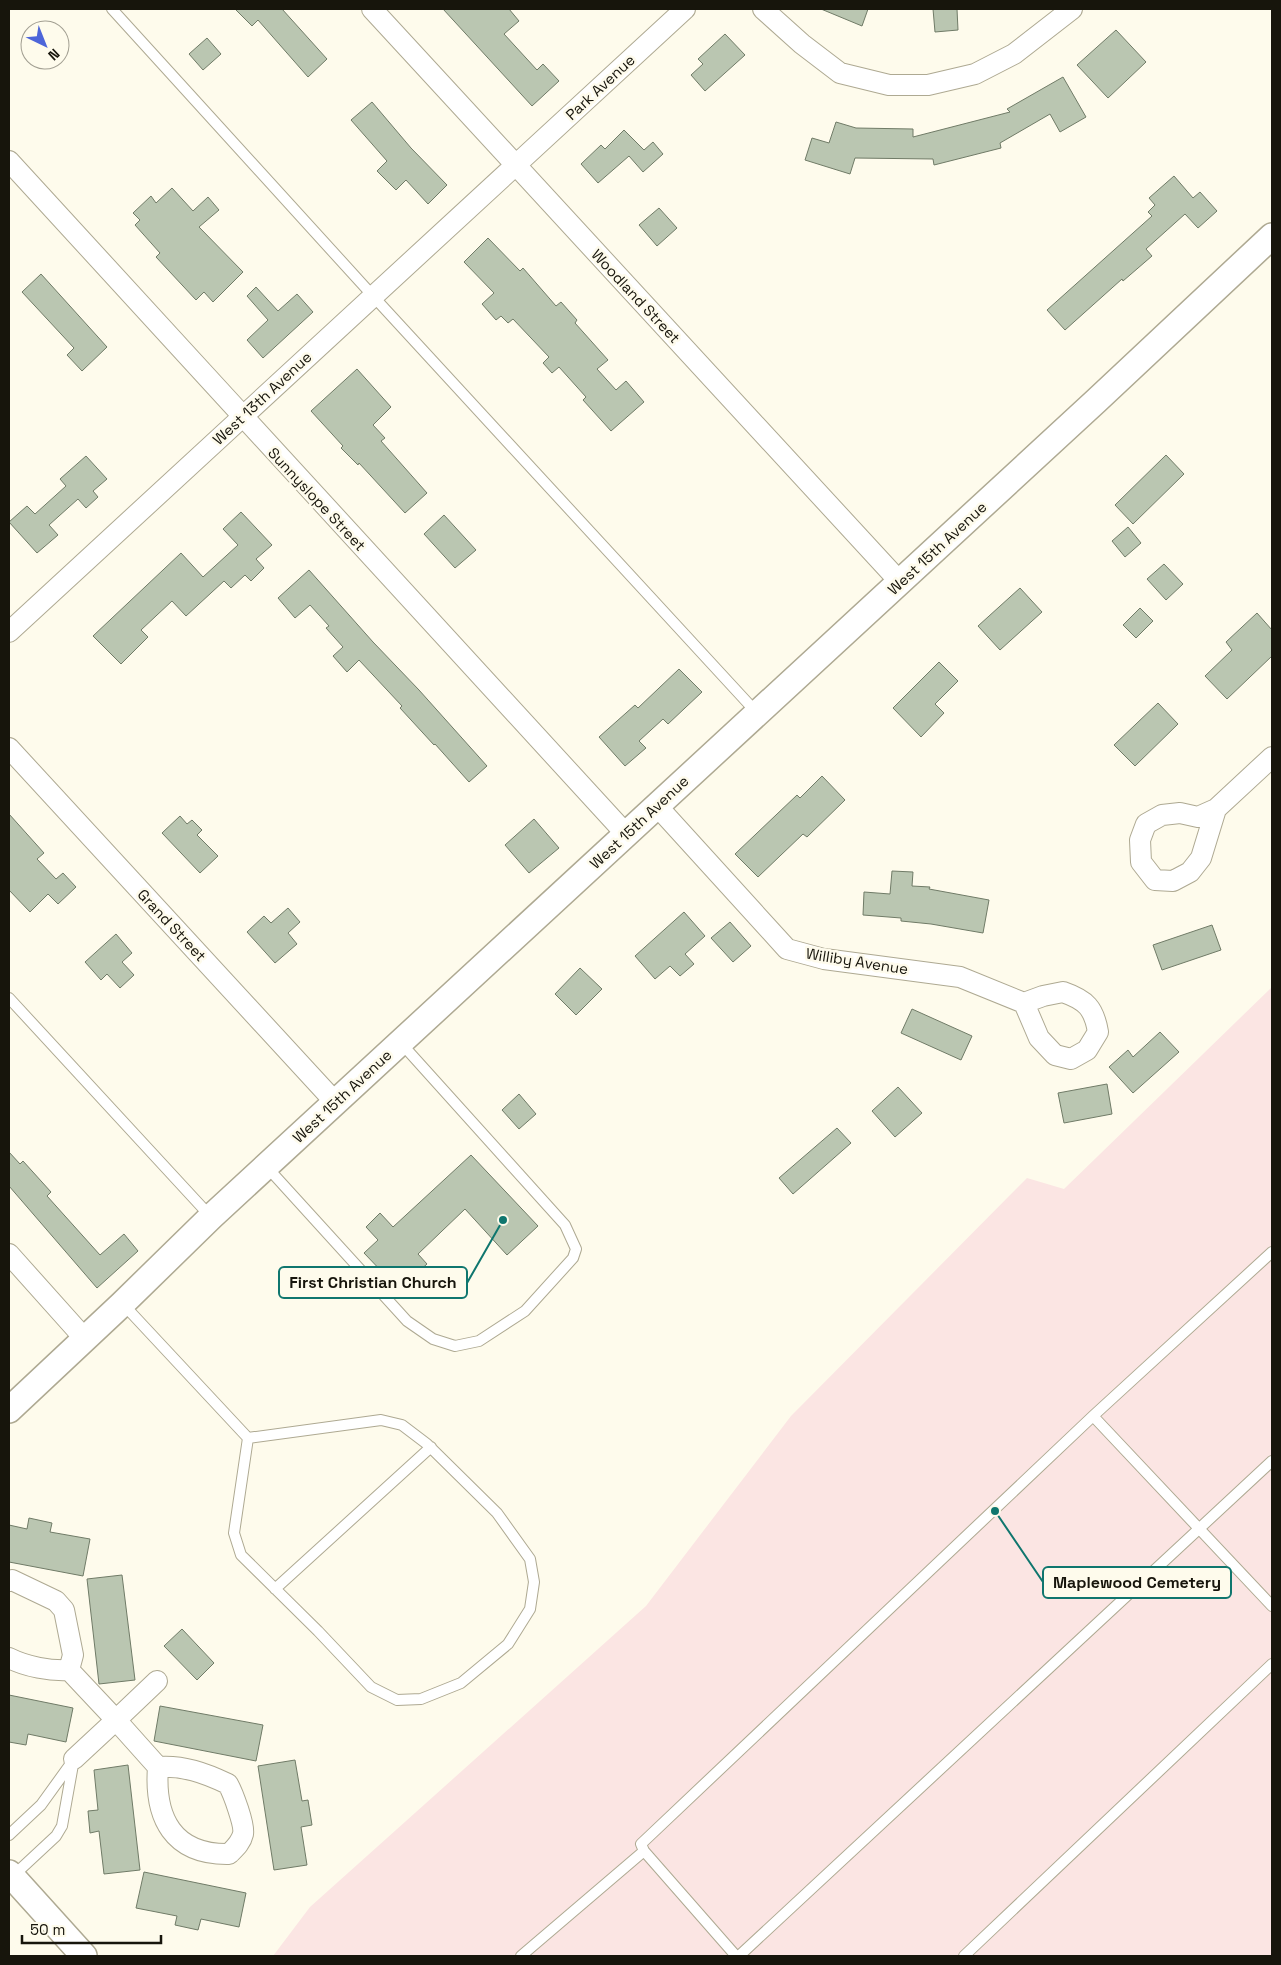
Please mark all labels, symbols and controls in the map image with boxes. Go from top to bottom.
north arrow [20,20,70,70]
text: N [44,45,63,64]
street label: Park Avenue [561,50,639,124]
street label: Woodland Street [587,245,685,347]
street label: West 13th Avenue [209,347,315,449]
street label: Sunnyslope Street [264,443,370,555]
street label: West 15th Avenue [884,497,990,599]
street label: West 15th Avenue [586,771,692,873]
street label: Grand Street [134,885,211,965]
street label: Williby Avenue [805,944,910,978]
street label: West 15th Avenue [289,1045,395,1147]
callout: First Christian Church [279,1267,467,1298]
text: First Christian Church [289,1272,457,1293]
callout: Maplewood Cemetery [1043,1567,1231,1598]
text: Maplewood Cemetery [1053,1572,1221,1593]
scale bar [22,1912,161,1944]
text: 50 m [30,1920,65,1939]

